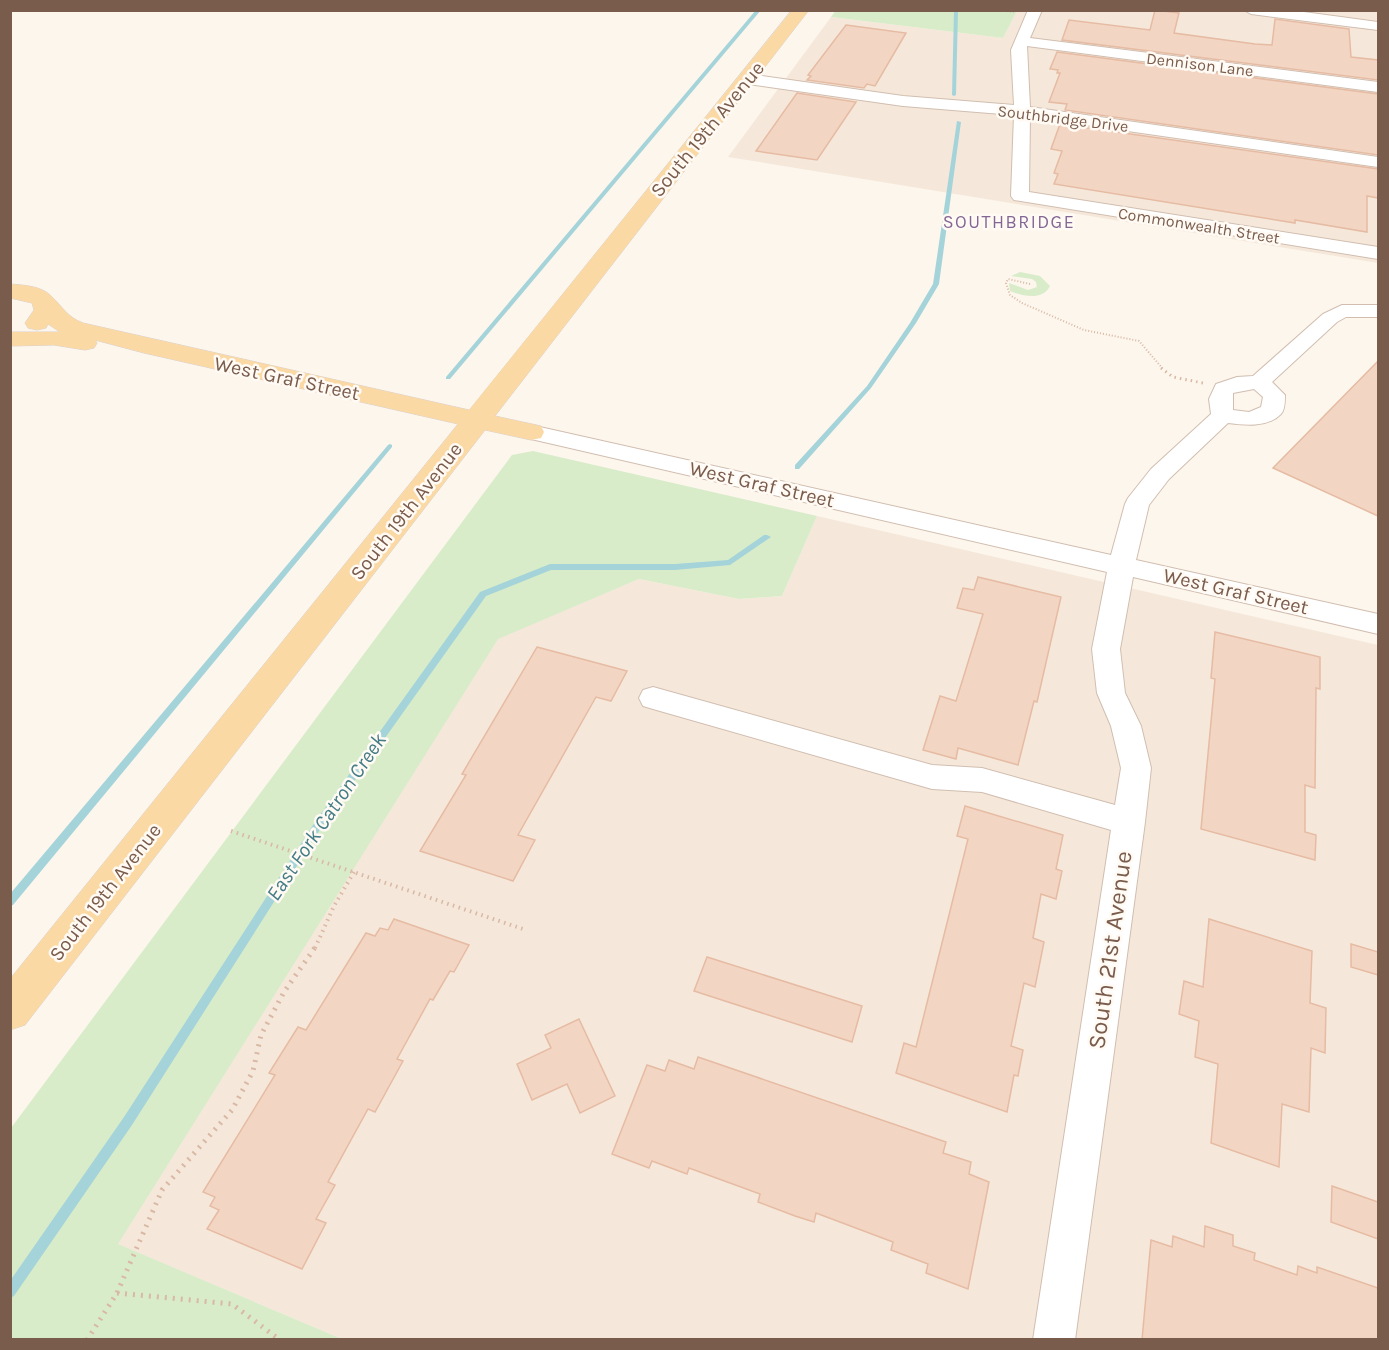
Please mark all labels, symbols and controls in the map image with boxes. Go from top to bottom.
street label: Dennison Lane [1145,49,1255,80]
street label: South 19th Avenue [646,57,769,202]
street label: Southbridge Drive [996,101,1129,136]
street label: Commonwealth Street [1117,203,1281,248]
district label: SOUTHBRIDGE [943,211,1075,233]
street label: West Graf Street [212,352,362,405]
street label: South 19th Avenue [346,438,467,585]
street label: West Graf Street [687,457,837,512]
street label: West Graf Street [1161,564,1311,619]
water label: East Fork Catron Creek [261,729,391,905]
street label: South 19th Avenue [45,819,166,966]
street label: South 21st Avenue [1082,849,1138,1051]

